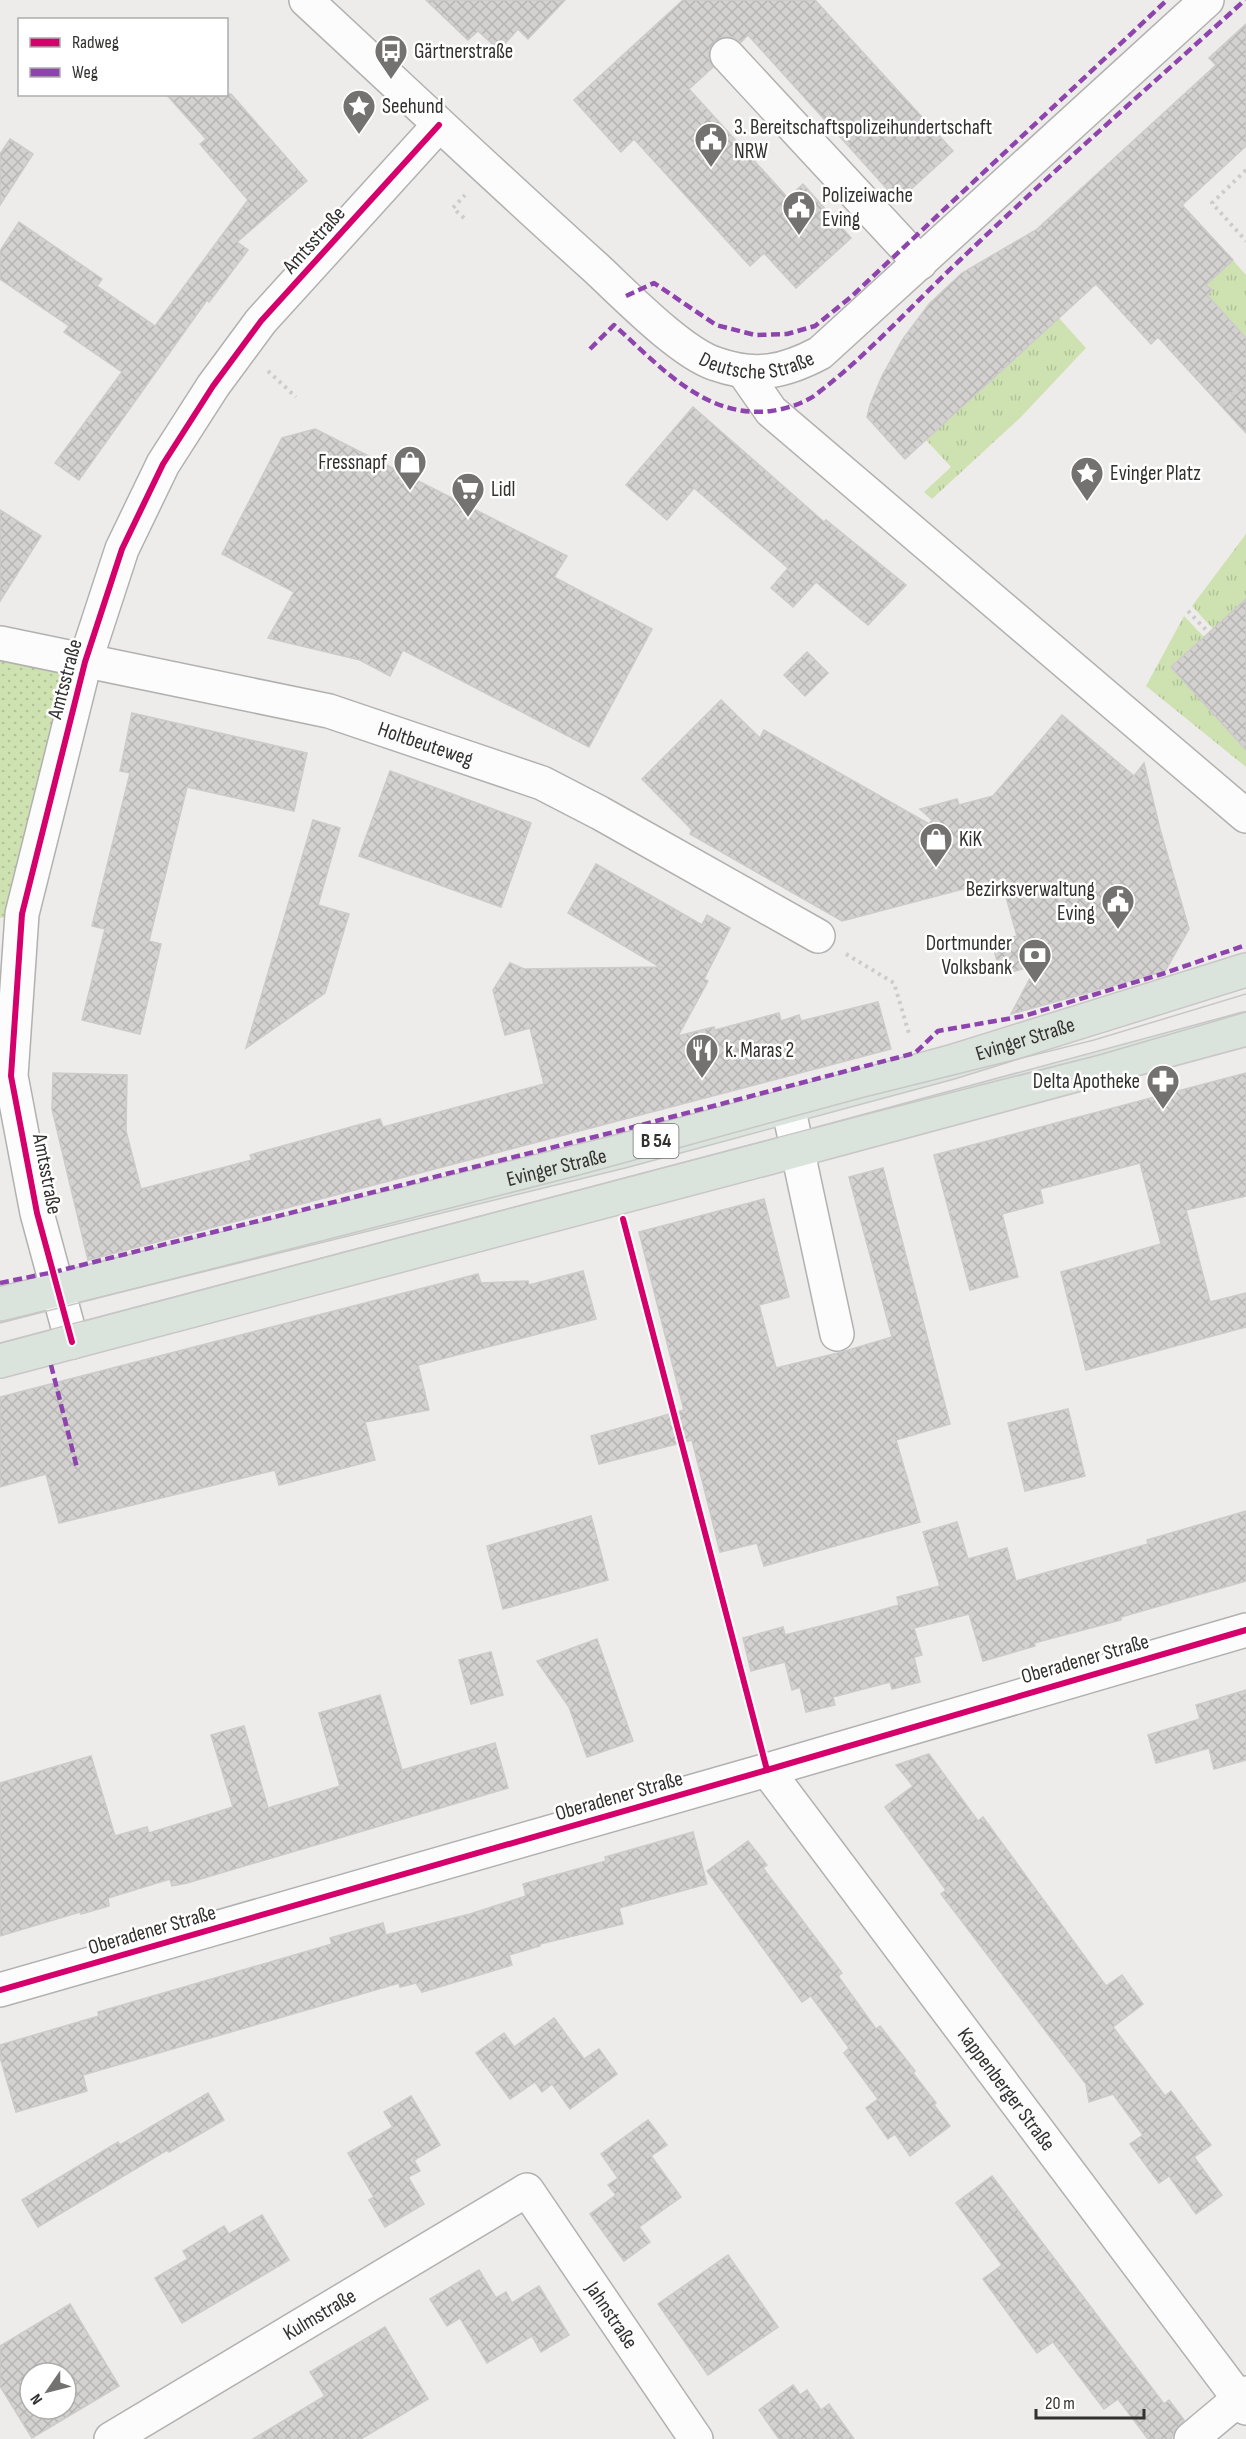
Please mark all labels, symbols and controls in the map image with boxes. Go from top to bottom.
legend [18,18,228,96]
text: Radweg [72,32,119,53]
bus stop icon: Gärtnerstraße [373,33,409,80]
place label: Gärtnerstraße [414,39,513,64]
text: Weg [72,62,98,83]
place icon: Seehund [341,88,377,135]
place label: Seehund [382,94,443,119]
place label: 3. Bereitschaftspolizeihundertschaft NRW [734,115,992,164]
public building icon: 3. Bereitschaftspolizeihundertschaft NRW [693,121,729,168]
place label: Polizeiwache Eving [822,183,913,232]
public building icon: Polizeiwache Eving [781,189,817,236]
street label: Amtsstraße [277,201,351,279]
street label: Deutsche Straße [695,345,818,384]
shop icon: Fressnapf [392,444,428,491]
place label: Fressnapf [318,450,388,475]
place icon: Evinger Platz [1069,455,1105,502]
place label: Evinger Platz [1110,461,1201,486]
supermarket icon: Lidl [450,471,486,518]
place label: Lidl [491,477,515,502]
street label: Amtsstraße [42,636,88,723]
street label: Holtbeuteweg [375,716,476,771]
shop icon: KiK [918,821,954,868]
place label: KiK [959,827,982,852]
place label: Bezirksverwaltung Eving [966,877,1095,926]
public building icon: Bezirksverwaltung Eving [1100,883,1136,930]
place label: Dortmunder Volksbank [926,931,1012,980]
bank icon: Dortmunder Volksbank [1017,937,1053,984]
street label: Evinger Straße [973,1012,1078,1066]
restaurant icon: k. Maras 2 [684,1032,720,1079]
place label: k. Maras 2 [725,1038,794,1063]
pharmacy icon: Delta Apotheke [1145,1063,1181,1110]
place label: Delta Apotheke [1033,1069,1140,1094]
road number: B 54 [634,1124,678,1158]
street label: Amtsstraße [27,1131,67,1216]
street label: Evinger Straße [504,1143,609,1192]
street label: Oberadener Straße [1018,1629,1152,1689]
street label: Oberadener Straße [552,1766,686,1826]
street label: Oberadener Straße [85,1900,219,1960]
street label: Kappenberger Straße [952,2023,1061,2156]
street label: Jahnstraße [580,2276,643,2353]
street label: Kulmstraße [279,2283,360,2346]
north arrow [18,2361,78,2421]
scale bar [1036,2382,1144,2420]
text: N [27,2390,47,2408]
text: 20 m [1045,2393,1075,2414]

